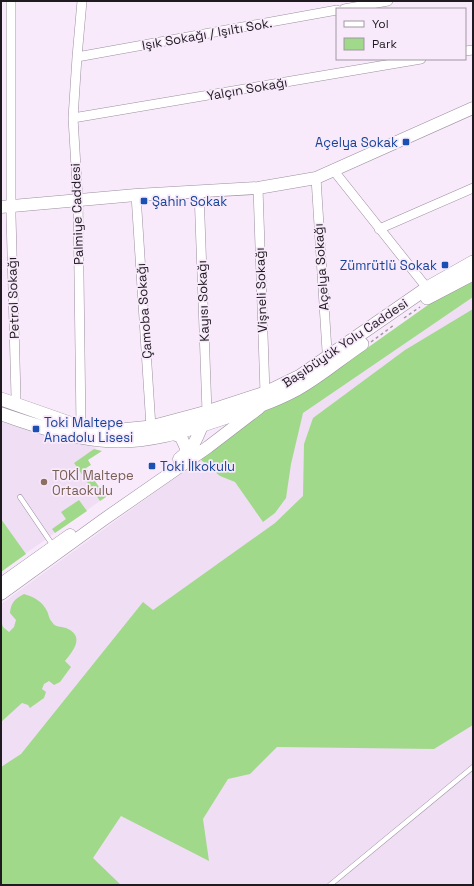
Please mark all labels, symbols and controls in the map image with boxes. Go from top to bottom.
legend [336,8,466,60]
street label: Işık Sokağı / Işıltı Sok. [141,14,273,54]
text: Yol [372,16,389,32]
text: Park [372,36,397,52]
street label: Yalçın Sokağı [205,74,289,104]
place label: Açelya Sokak [315,134,398,151]
marker: Açelya Sokak [401,137,411,147]
street label: Palmiye Caddesi [67,163,87,265]
place label: Şahin Sokak [152,193,227,210]
marker: Şahin Sokak [139,196,149,206]
street label: Açelya Sokağı [309,223,333,311]
street label: Vişneli Sokağı [251,247,271,333]
street label: Petrol Sokağı [3,257,23,339]
place label: Zümrütlü Sokak [340,257,437,274]
street label: Kayısı Sokağı [193,260,213,342]
marker: Zümrütlü Sokak [440,260,450,270]
street label: Çamoba Sokağı [132,263,156,359]
street label: Başıbüyük Yolu Caddesi [279,295,411,391]
place label: Toki Maltepe Anadolu Lisesi [44,414,133,446]
marker: Toki Maltepe Anadolu Lisesi [31,424,41,434]
place label: Toki İlkokulu [160,458,235,475]
marker: Toki İlkokulu [147,461,157,471]
place label: TOKİ Maltepe Ortaokulu [52,467,134,499]
marker: TOKİ Maltepe Ortaokulu [39,477,49,487]

